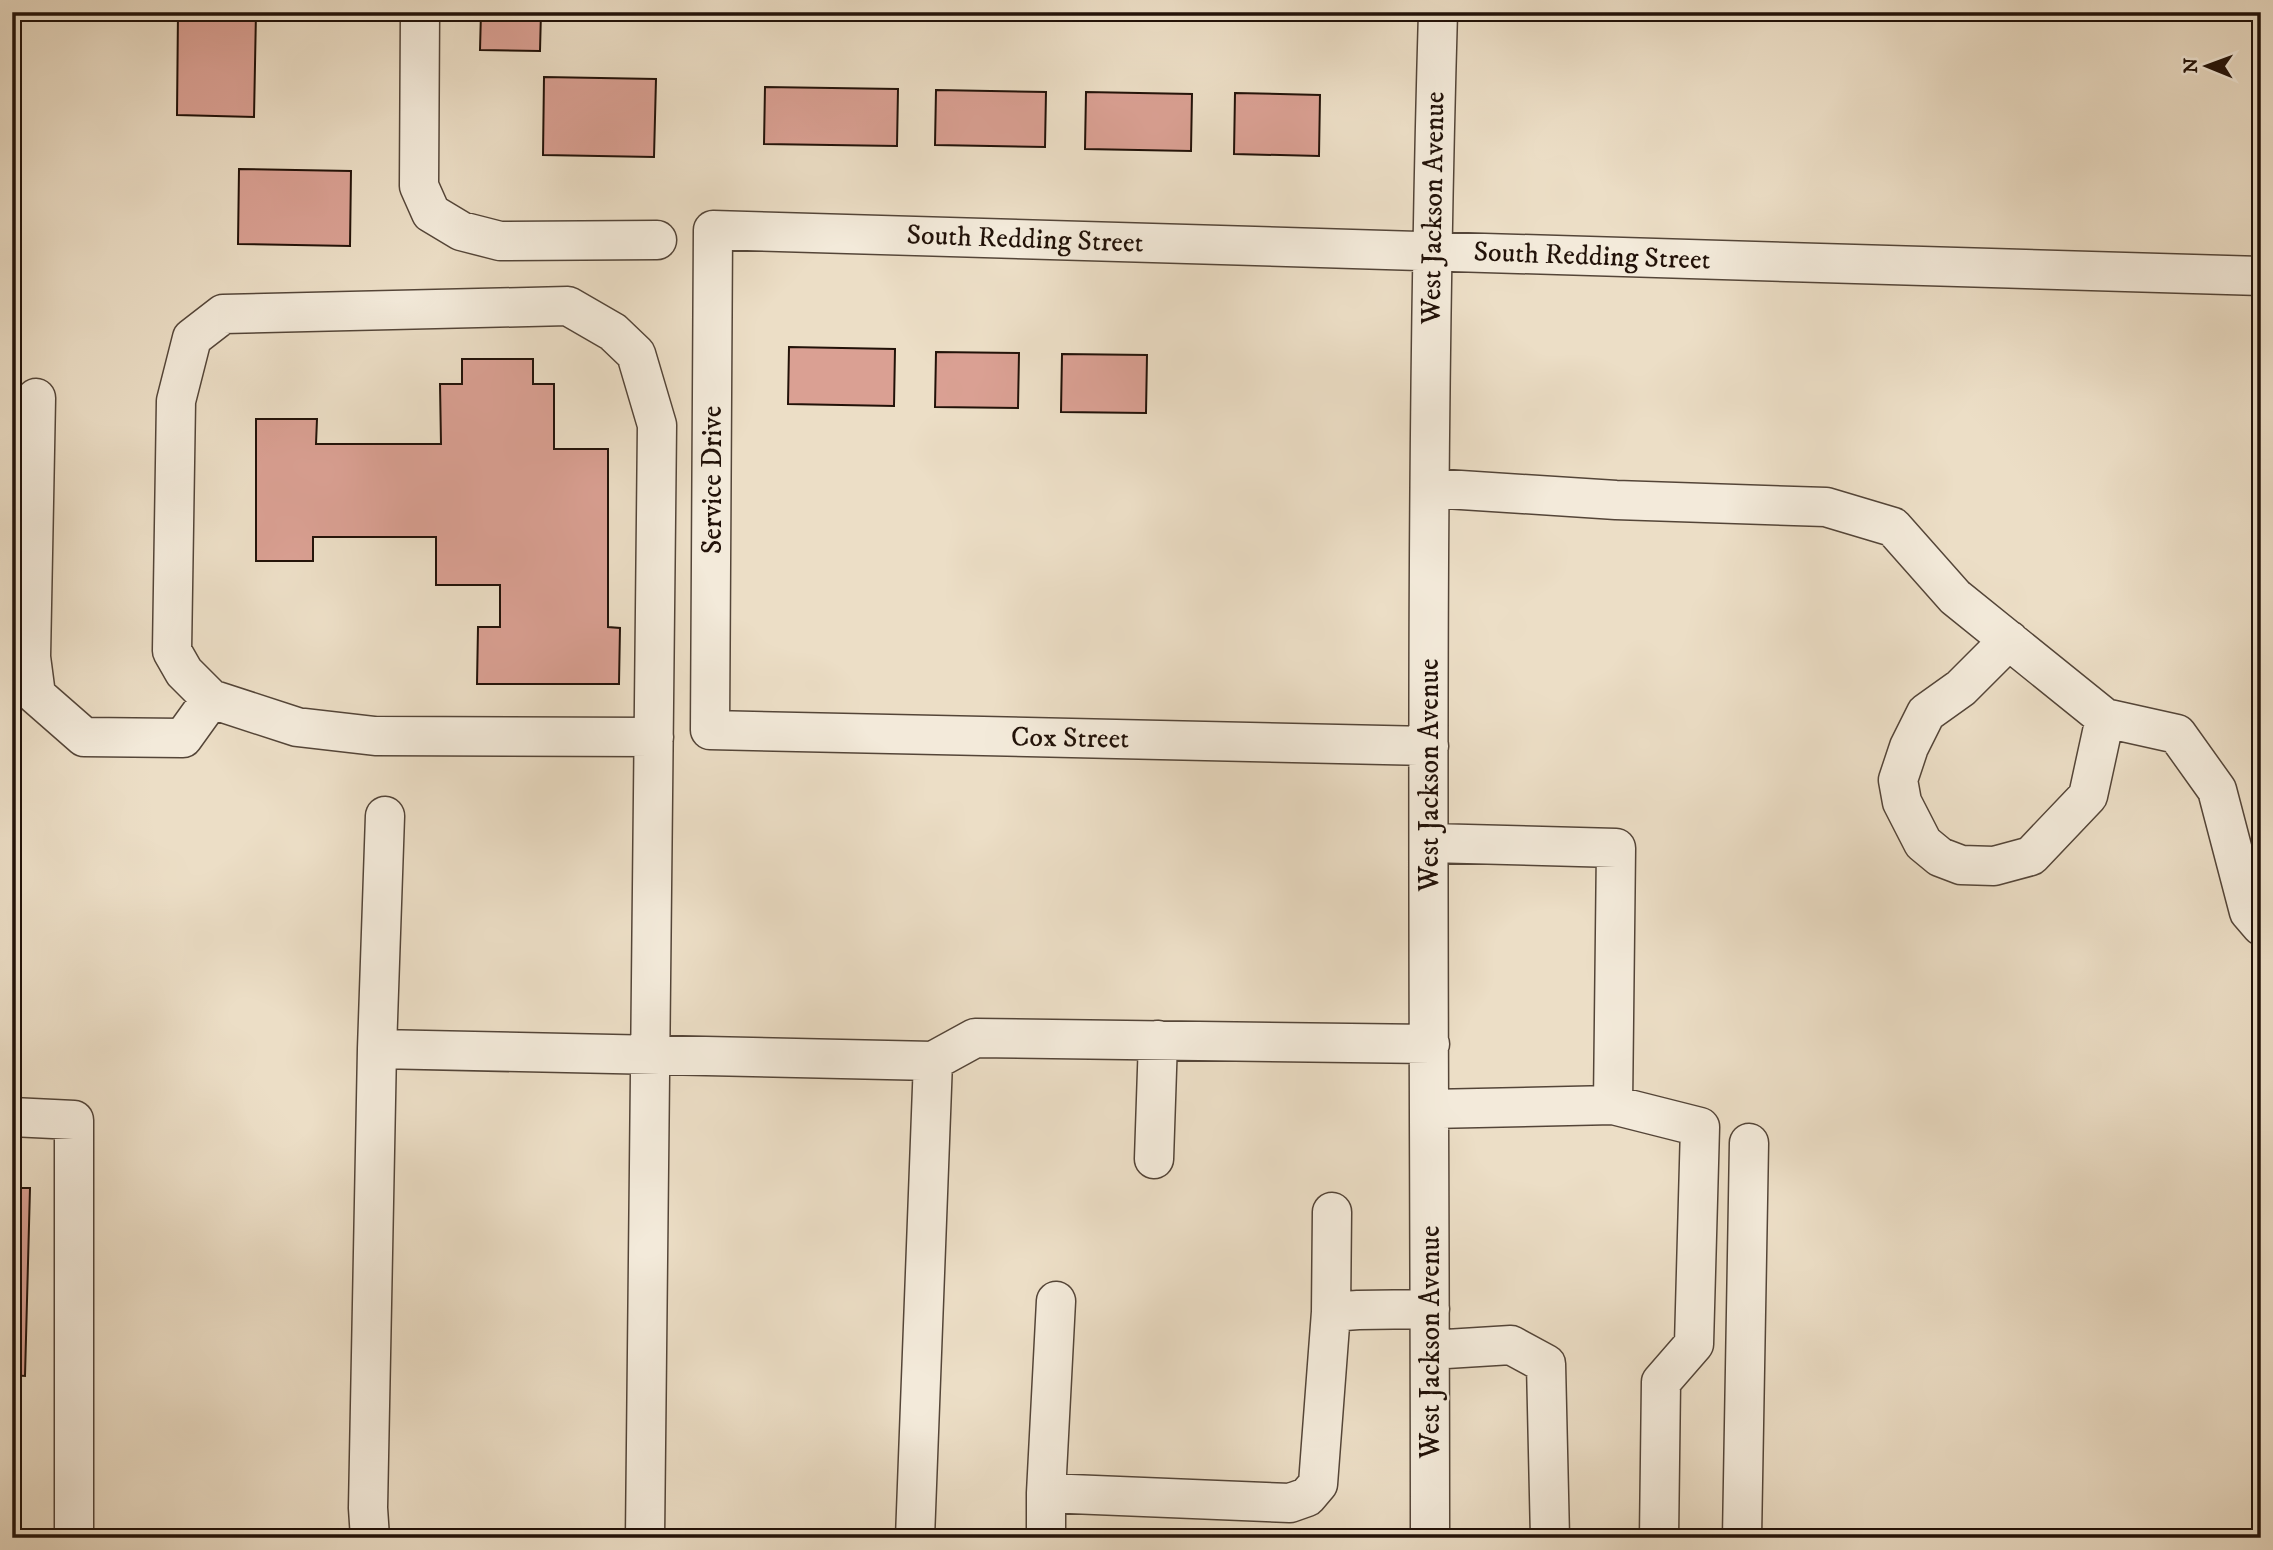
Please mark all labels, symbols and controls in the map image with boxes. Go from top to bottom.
north arrow [2172,32,2242,102]
text: N [2180,57,2203,74]
street label: West Jackson Avenue [1413,91,1453,326]
street label: South Redding Street [906,217,1144,261]
street label: South Redding Street [1473,234,1711,278]
street label: Service Drive [695,406,730,554]
street label: West Jackson Avenue [1412,659,1447,892]
street label: Cox Street [1011,719,1129,757]
street label: West Jackson Avenue [1413,1226,1448,1459]

